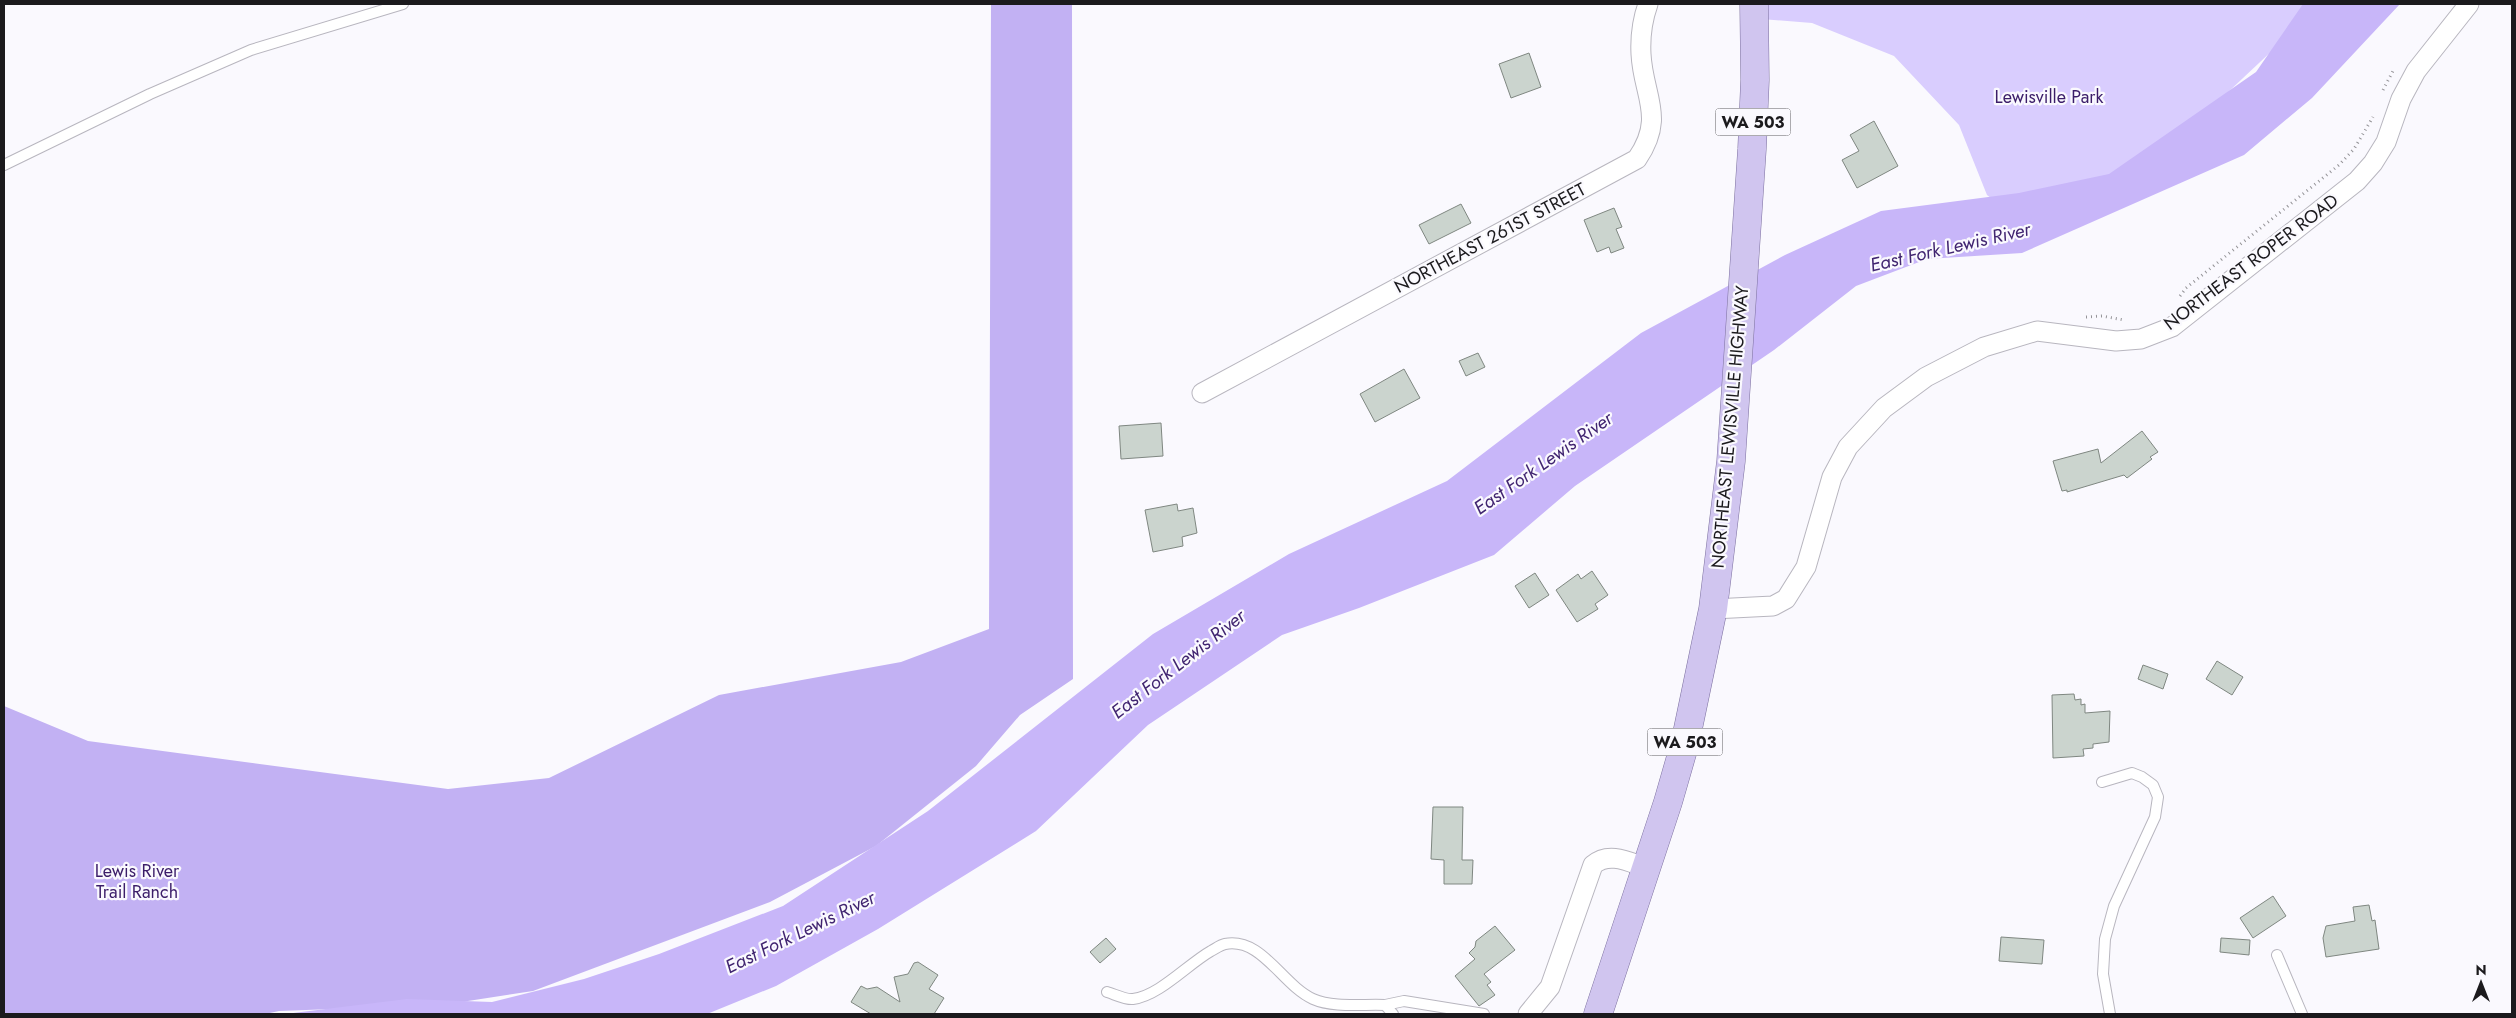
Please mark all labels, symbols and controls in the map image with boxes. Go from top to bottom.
park label: Lewisville Park [1995,84,2103,110]
road number: WA 503 [1716,108,1790,136]
street label: NORTHEAST 261ST STREET [1390,176,1591,300]
street label: NORTHEAST ROPER ROAD [2158,188,2344,336]
water label: East Fork Lewis River [1867,215,2034,279]
street label: NORTHEAST LEWISVILLE HIGHWAY [1705,284,1755,569]
water label: East Fork Lewis River [1468,404,1619,521]
water label: East Fork Lewis River [1105,602,1252,725]
road number: WA 503 [1648,729,1722,756]
park label: Lewis River Trail Ranch [95,858,180,905]
water label: East Fork Lewis River [720,883,881,980]
north arrow [2456,958,2506,1008]
text: N [2475,960,2487,980]

